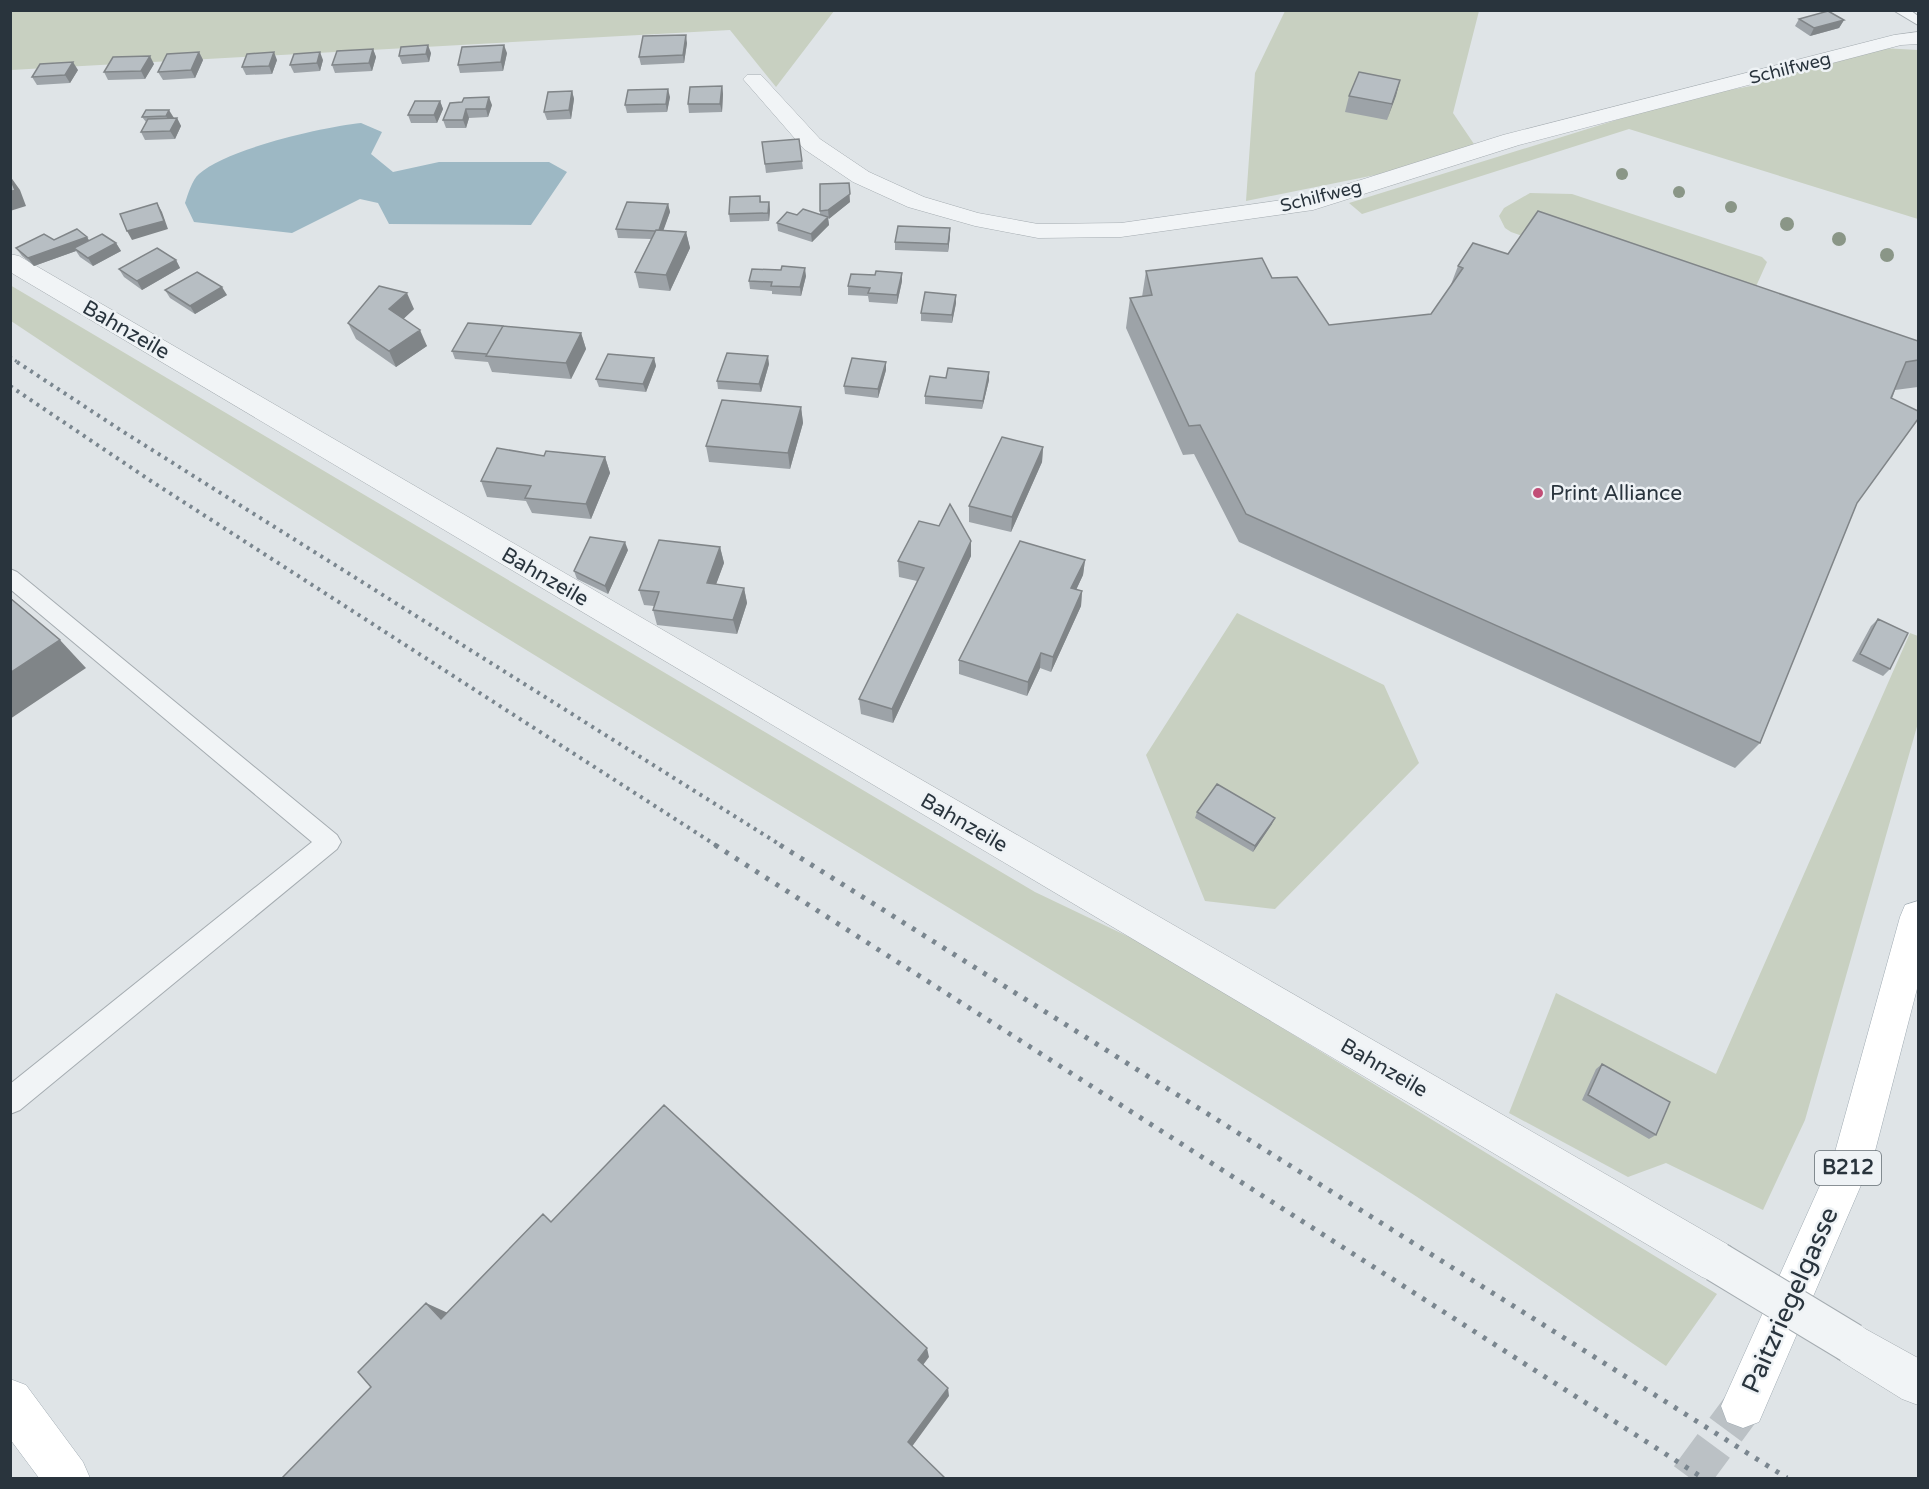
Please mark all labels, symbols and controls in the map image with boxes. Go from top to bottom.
street label: Schilfweg [1747,47,1833,89]
street label: Schilfweg [1278,175,1364,217]
street label: Bahnzeile [78,295,174,365]
place label: Print Alliance [1550,481,1682,506]
marker: Print Alliance [1531,486,1545,500]
street label: Bahnzeile [497,542,593,612]
street label: Bahnzeile [916,788,1012,858]
street label: Bahnzeile [1336,1033,1432,1103]
road number: B212 [1815,1151,1881,1185]
street label: Paitzriegelgasse [1735,1202,1845,1398]

